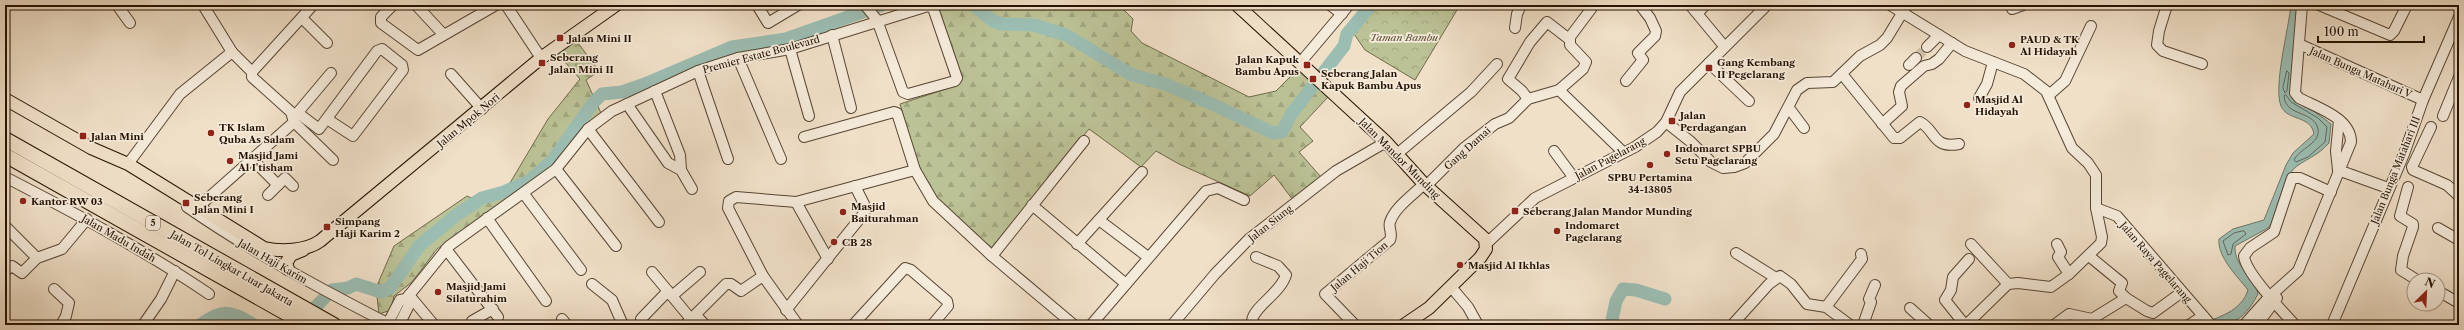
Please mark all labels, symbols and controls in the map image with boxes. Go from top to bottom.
scale bar [2318,18,2424,44]
text: 100 m [2324,24,2359,39]
park label: Taman Bambu [1370,31,1438,44]
place label: Jalan Mini II [566,32,632,45]
marker: Jalan Mini II [555,33,565,43]
street label: Premier Estate Boulevard [701,33,821,76]
place label: PAUD & TK Al Hidayah [2019,33,2080,58]
marker: PAUD & TK Al Hidayah [2007,40,2017,50]
street label: Jalan Bunga Matahari V [2306,43,2415,101]
place label: Seberang Jalan Mini II [548,51,614,76]
place label: Jalan Kapuk Bambu Apus [1235,53,1299,78]
place label: Gang Kembang II Pegelarang [1717,56,1795,81]
marker: Seberang Jalan Mini II [537,58,547,68]
marker: Jalan Kapuk Bambu Apus [1302,60,1312,70]
marker: Gang Kembang II Pegelarang [1704,63,1714,73]
place label: Seberang Jalan Kapuk Bambu Apus [1321,67,1422,92]
marker: Seberang Jalan Kapuk Bambu Apus [1308,74,1318,84]
street label: Jalan Mpok Nori [433,90,502,152]
place label: Masjid Al Hidayah [1975,93,2023,118]
marker: Masjid Al Hidayah [1962,100,1972,110]
place label: Jalan Perdagangan [1678,109,1747,134]
street label: Jalan Mandor Munding [1355,114,1443,202]
street label: Jalan Bunga Matahari III [2367,114,2423,228]
marker: Jalan Perdagangan [1667,116,1677,126]
place label: TK Islam Quba As Salam [219,121,295,146]
street label: Gang Damai [1441,124,1493,173]
marker: TK Islam Quba As Salam [206,128,216,138]
place label: Jalan Mini [89,130,144,143]
marker: Jalan Mini [78,131,88,141]
street label: Jalan Pagelarang [1571,134,1648,183]
place label: Indomaret SPBU Setu Pagelarang [1675,142,1761,167]
place label: Masjid Jami Al I'tisham [237,149,299,174]
marker: Indomaret SPBU Setu Pagelarang [1662,149,1672,159]
marker: Masjid Jami Al I'tisham [225,156,235,166]
marker: SPBU Pertamina 34-13805 [1645,160,1655,170]
place label: SPBU Pertamina 34-13805 [1608,171,1693,196]
place label: Seberang Jalan Mini I [192,191,254,216]
place label: Kantor RW 03 [31,195,103,208]
marker: Kantor RW 03 [18,196,28,206]
marker: Seberang Jalan Mini I [181,198,191,208]
place label: Masjid Baiturahman [851,200,919,225]
street label: Jalan Siung [1244,202,1296,246]
place label: Seberang Jalan Mandor Munding [1523,205,1692,218]
marker: Seberang Jalan Mandor Munding [1510,206,1520,216]
marker: Masjid Baiturahman [838,207,848,217]
street label: Jalan Madu Indah [78,211,159,265]
place label: Simpang Haji Karim 2 [335,215,400,240]
road number: 5 [146,216,160,230]
street label: Jalan Raya Pagelarang [2116,218,2195,306]
place label: Indomaret Pagelarang [1565,219,1622,244]
marker: Simpang Haji Karim 2 [322,222,332,232]
marker: Indomaret Pagelarang [1552,226,1562,236]
street label: Jalan Tol Lingkar Luar Jakarta [166,227,296,309]
street label: Jalan Haji Karim [234,235,310,287]
place label: CB 28 [842,236,872,249]
marker: CB 28 [829,237,839,247]
street label: Jalan Haji Tion [1327,238,1391,295]
place label: Masjid Al Ikhlas [1468,259,1550,272]
marker: Masjid Al Ikhlas [1455,260,1465,270]
north arrow [2406,272,2446,312]
text: N [2423,275,2438,291]
place label: Masjid Jami Silaturahim [446,280,507,305]
marker: Masjid Jami Silaturahim [433,287,443,297]

